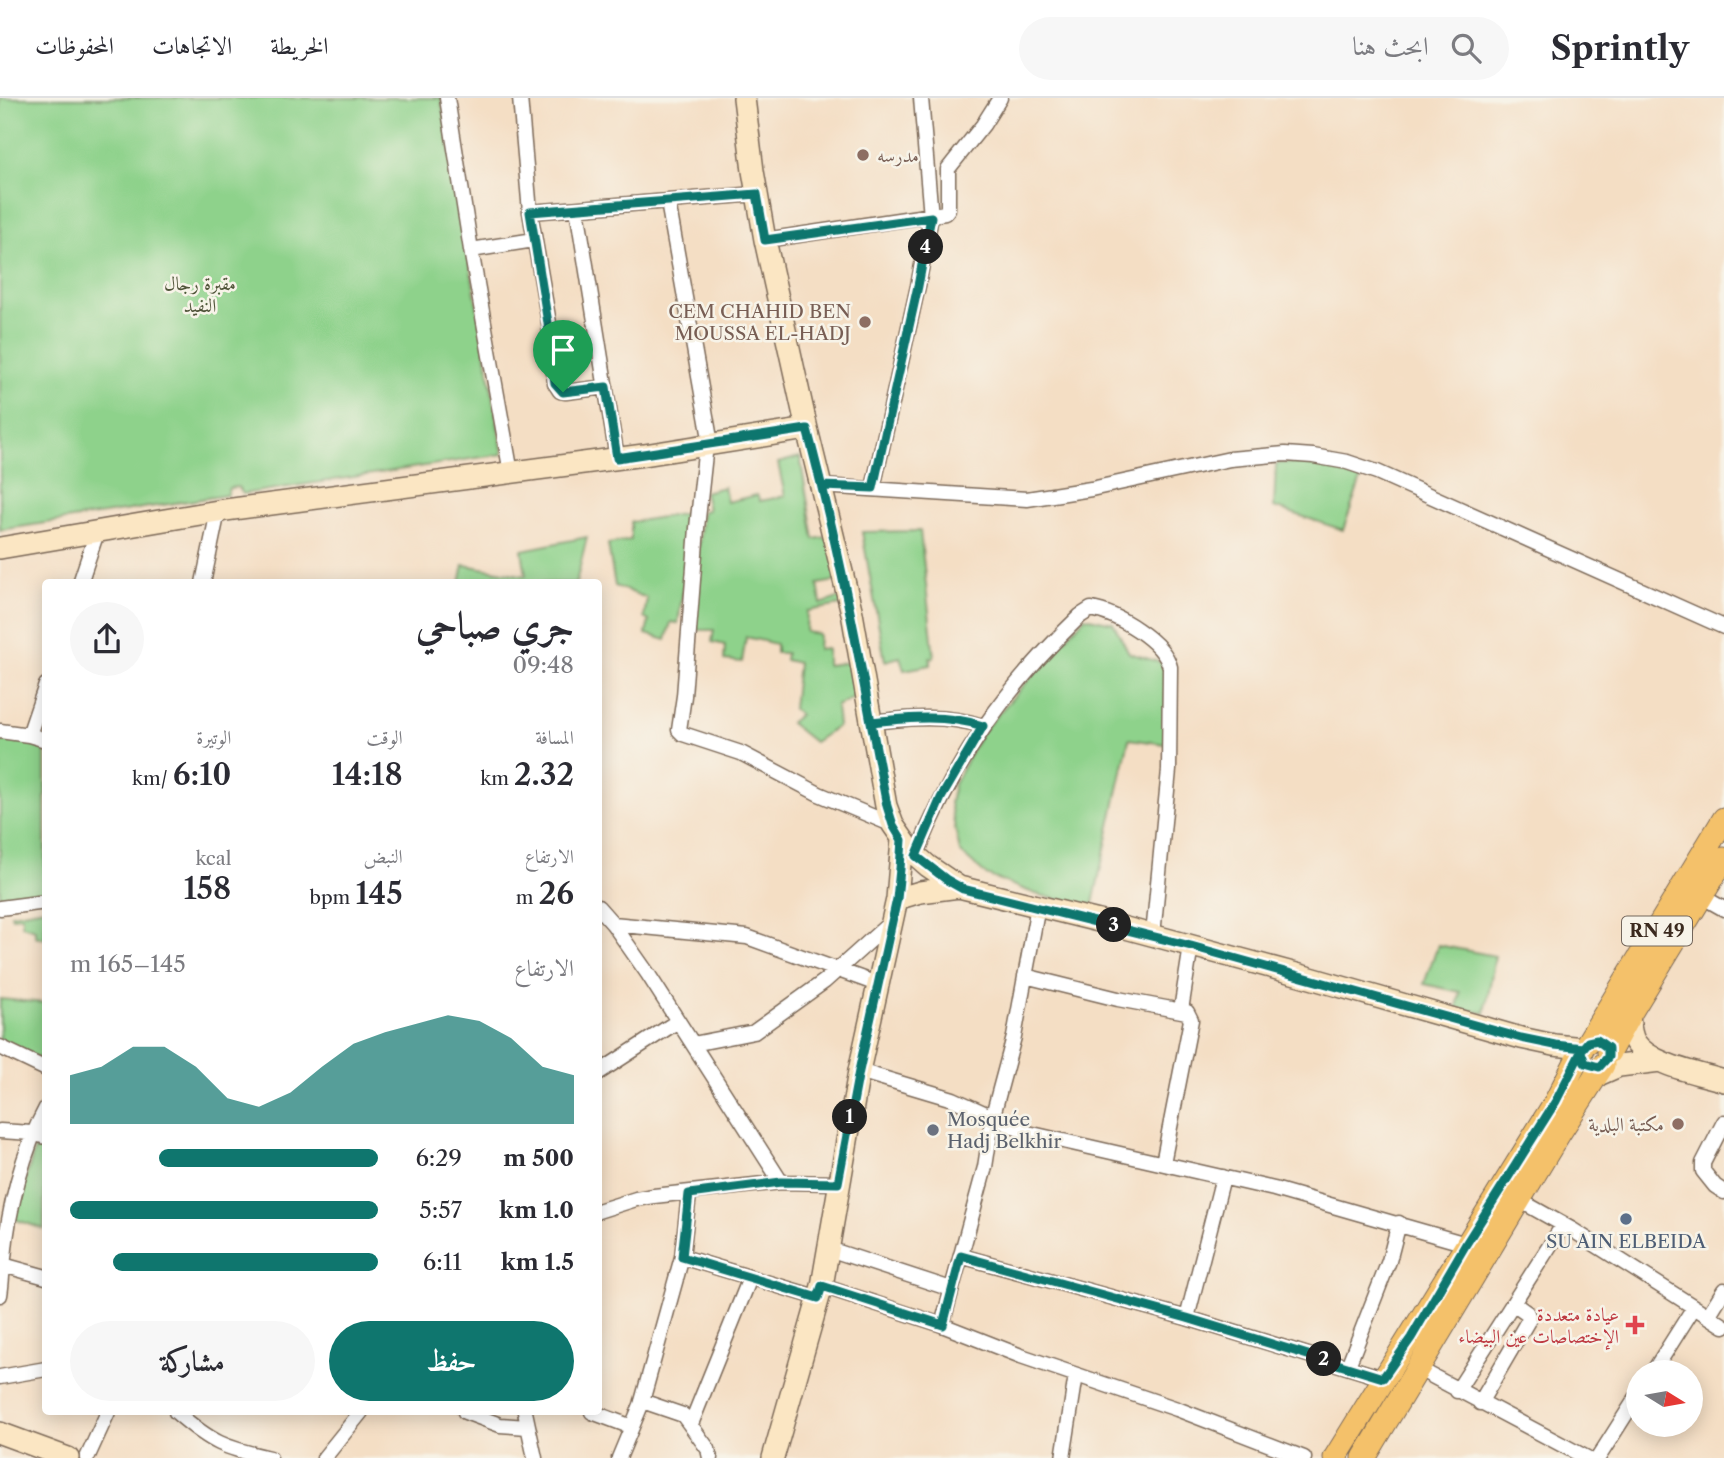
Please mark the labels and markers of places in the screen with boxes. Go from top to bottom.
place label: مدرسه [877,144,919,167]
marker: مدرسه [855,147,871,163]
pin: 4 [908,230,944,264]
place label: CEM CHAHID BEN MOUSSA EL-HADJ [668,300,851,345]
marker: CEM CHAHID BEN MOUSSA EL-HADJ [857,314,873,330]
pin [533,320,593,392]
pin: 3 [1096,908,1132,942]
pin: 1 [832,1100,868,1134]
place label: Mosquée Hadj Belkhir [947,1108,1061,1153]
place label: مكتبة البلدية [1588,1113,1664,1137]
marker: مكتبة البلدية [1670,1116,1686,1132]
marker: Mosquée Hadj Belkhir [925,1122,941,1138]
marker: SU AIN ELBEIDA [1618,1211,1634,1227]
place label: SU AIN ELBEIDA [1546,1230,1707,1253]
place label: عيادة متعددة الإختصاصات عين البيضاء [1458,1303,1619,1351]
marker: عيادة متعددة الإختصاصات عين البيضاء [1625,1315,1645,1335]
pin: 2 [1306,1342,1342,1376]

